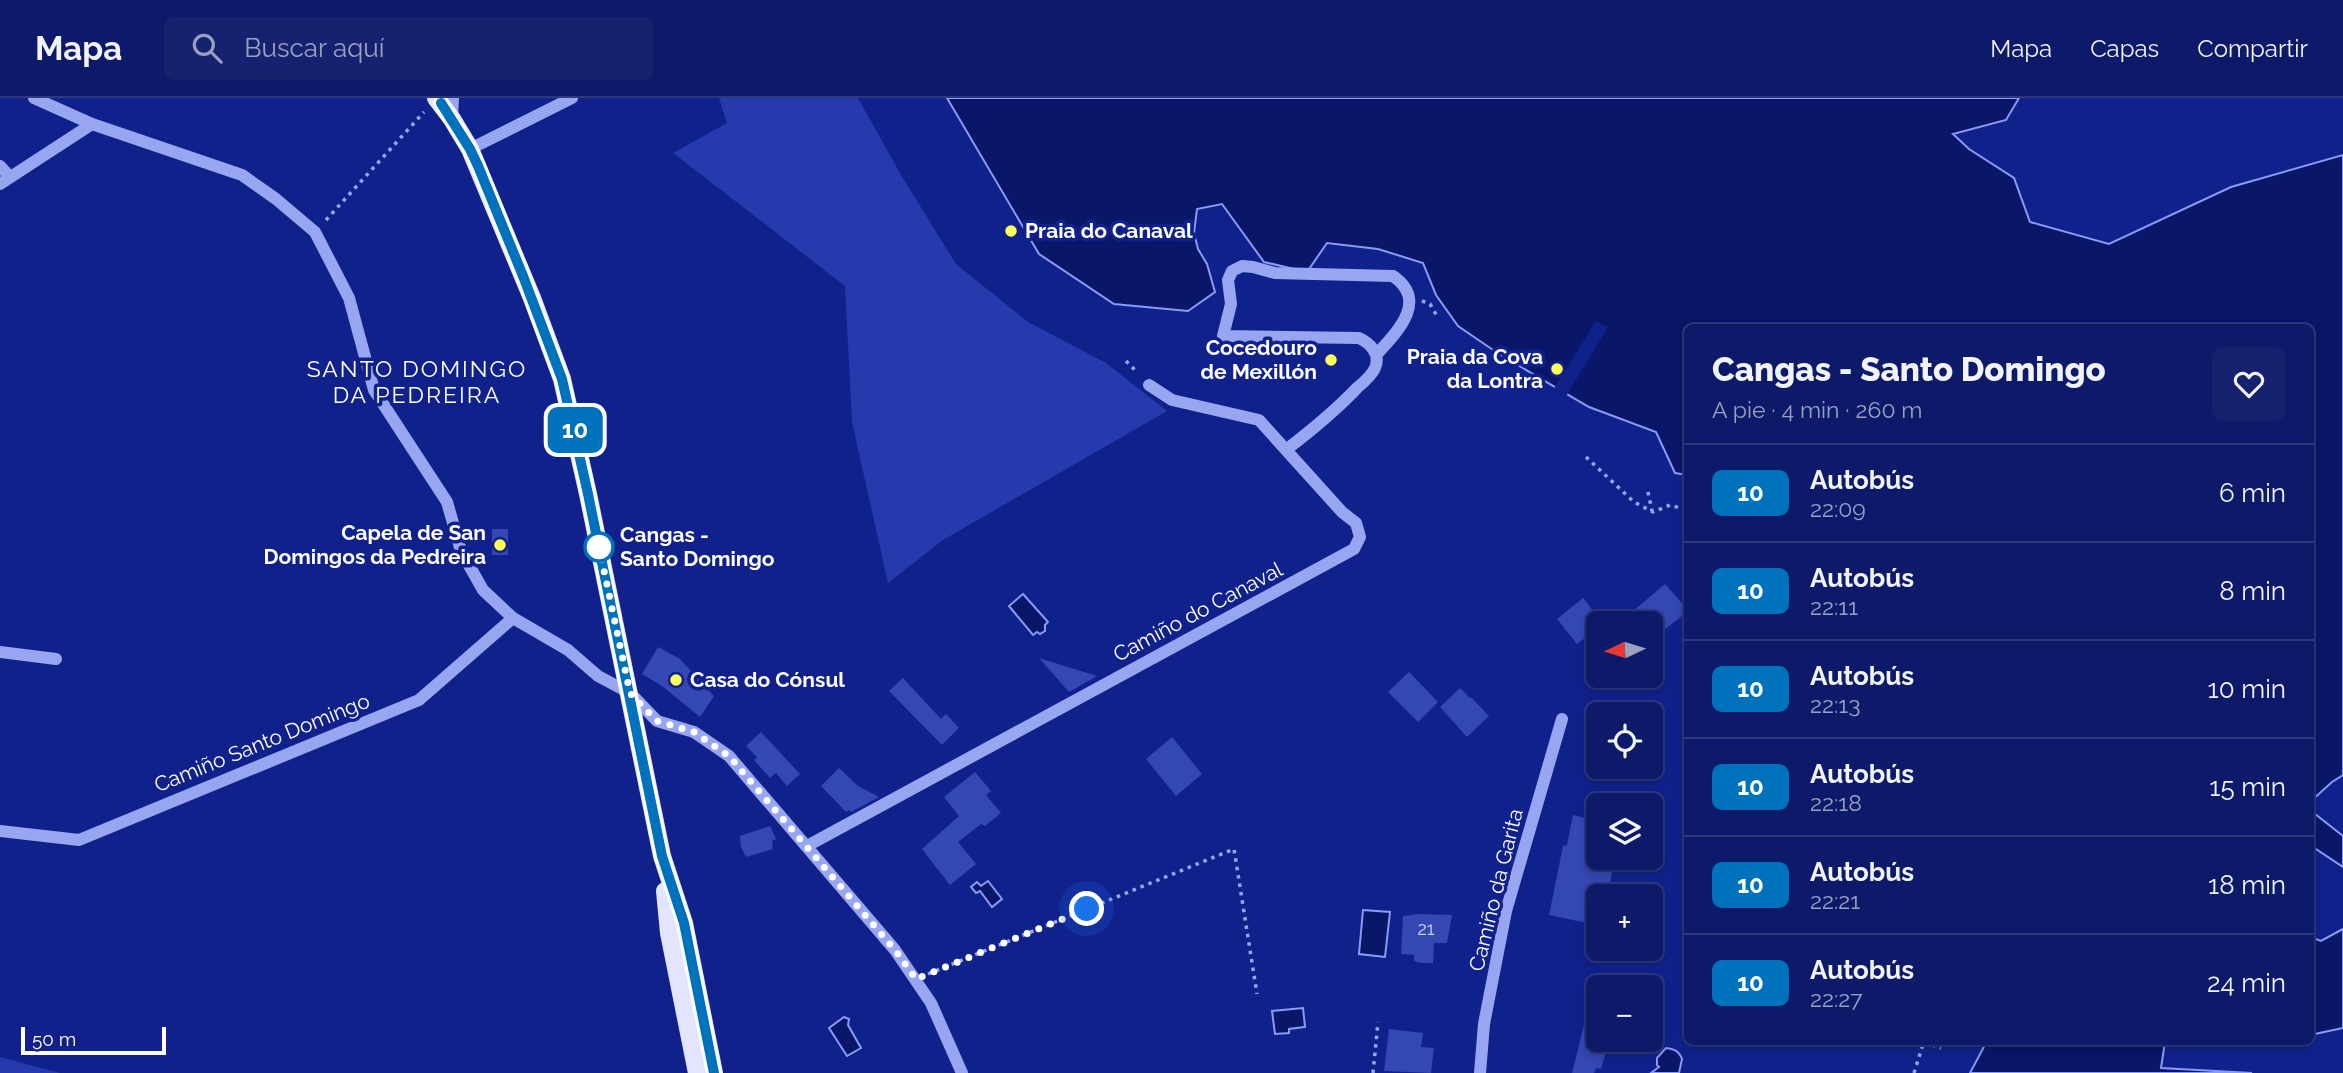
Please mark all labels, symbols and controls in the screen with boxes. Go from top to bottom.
search box [164,17,654,80]
text: Mapa [35,29,122,68]
icon: search [188,29,226,67]
text: Buscar aquí [244,33,384,63]
text: Mapa [1990,34,2052,63]
text: Capas [2090,34,2159,63]
text: Compartir [2197,34,2308,63]
place label: Praia do Canaval [1025,218,1193,243]
marker: Praia do Canaval [1003,223,1019,239]
place label: Cocedouro de Mexillón [1200,335,1317,384]
place label: Praia da Cova da Lontra [1407,344,1543,393]
button: heart [2212,347,2286,421]
text: Cangas - Santo Domingo [1712,350,2106,389]
marker: Cocedouro de Mexillón [1323,352,1339,368]
district label: SANTO DOMINGO DA PEDREIRA [307,355,527,408]
marker: Praia da Cova da Lontra [1549,361,1565,377]
text: A pie · 4 min · 260 m [1712,396,1922,423]
line badge: 10 [544,407,606,453]
text: 10 [562,415,588,444]
text: Autobús [1810,465,1914,495]
text: 10 [1737,478,1764,507]
text: 6 min [2219,478,2286,508]
text: 22:09 [1810,495,1866,522]
place label: Capela de San Domingos da Pedreira [264,520,486,569]
place label: Cangas - Santo Domingo [620,522,775,571]
marker: Cangas - Santo Domingo [584,532,614,562]
marker: Capela de San Domingos da Pedreira [492,537,508,553]
street label: Camiño do Canaval [1109,556,1287,667]
text: Autobús [1810,563,1914,593]
text: 10 [1737,576,1764,605]
text: 8 min [2219,576,2286,606]
text: 22:11 [1810,593,1858,620]
north arrow [1586,611,1662,688]
map controls [1586,611,1663,1052]
text: Autobús [1810,661,1914,691]
place label: Casa do Cónsul [690,667,845,692]
marker: Casa do Cónsul [668,672,684,688]
text: 10 [1737,674,1764,703]
text: 10 min [2208,674,2286,704]
street label: Camiño Santo Domingo [151,688,373,797]
text: 22:13 [1810,691,1860,718]
button: locate [1586,702,1663,779]
text: Autobús [1810,759,1914,789]
text: 10 [1737,772,1764,801]
text: 15 min [2209,772,2286,802]
text: 22:18 [1810,789,1862,816]
button: layers [1586,793,1663,870]
street label: Camiño da Garita [1463,806,1528,974]
text: Autobús [1810,857,1914,887]
text: 10 [1737,870,1764,899]
text: 18 min [2208,870,2286,900]
button: + [1586,884,1663,961]
text: 22:21 [1810,887,1860,914]
your location [1069,891,1104,926]
house number: 21 [1417,918,1435,939]
text: Autobús [1810,955,1914,985]
text: 10 [1737,968,1764,997]
text: 24 min [2207,968,2286,998]
button: − [1586,975,1663,1052]
text: 22:27 [1810,985,1863,1012]
scale bar [21,1024,166,1056]
text: 50 m [32,1028,76,1050]

